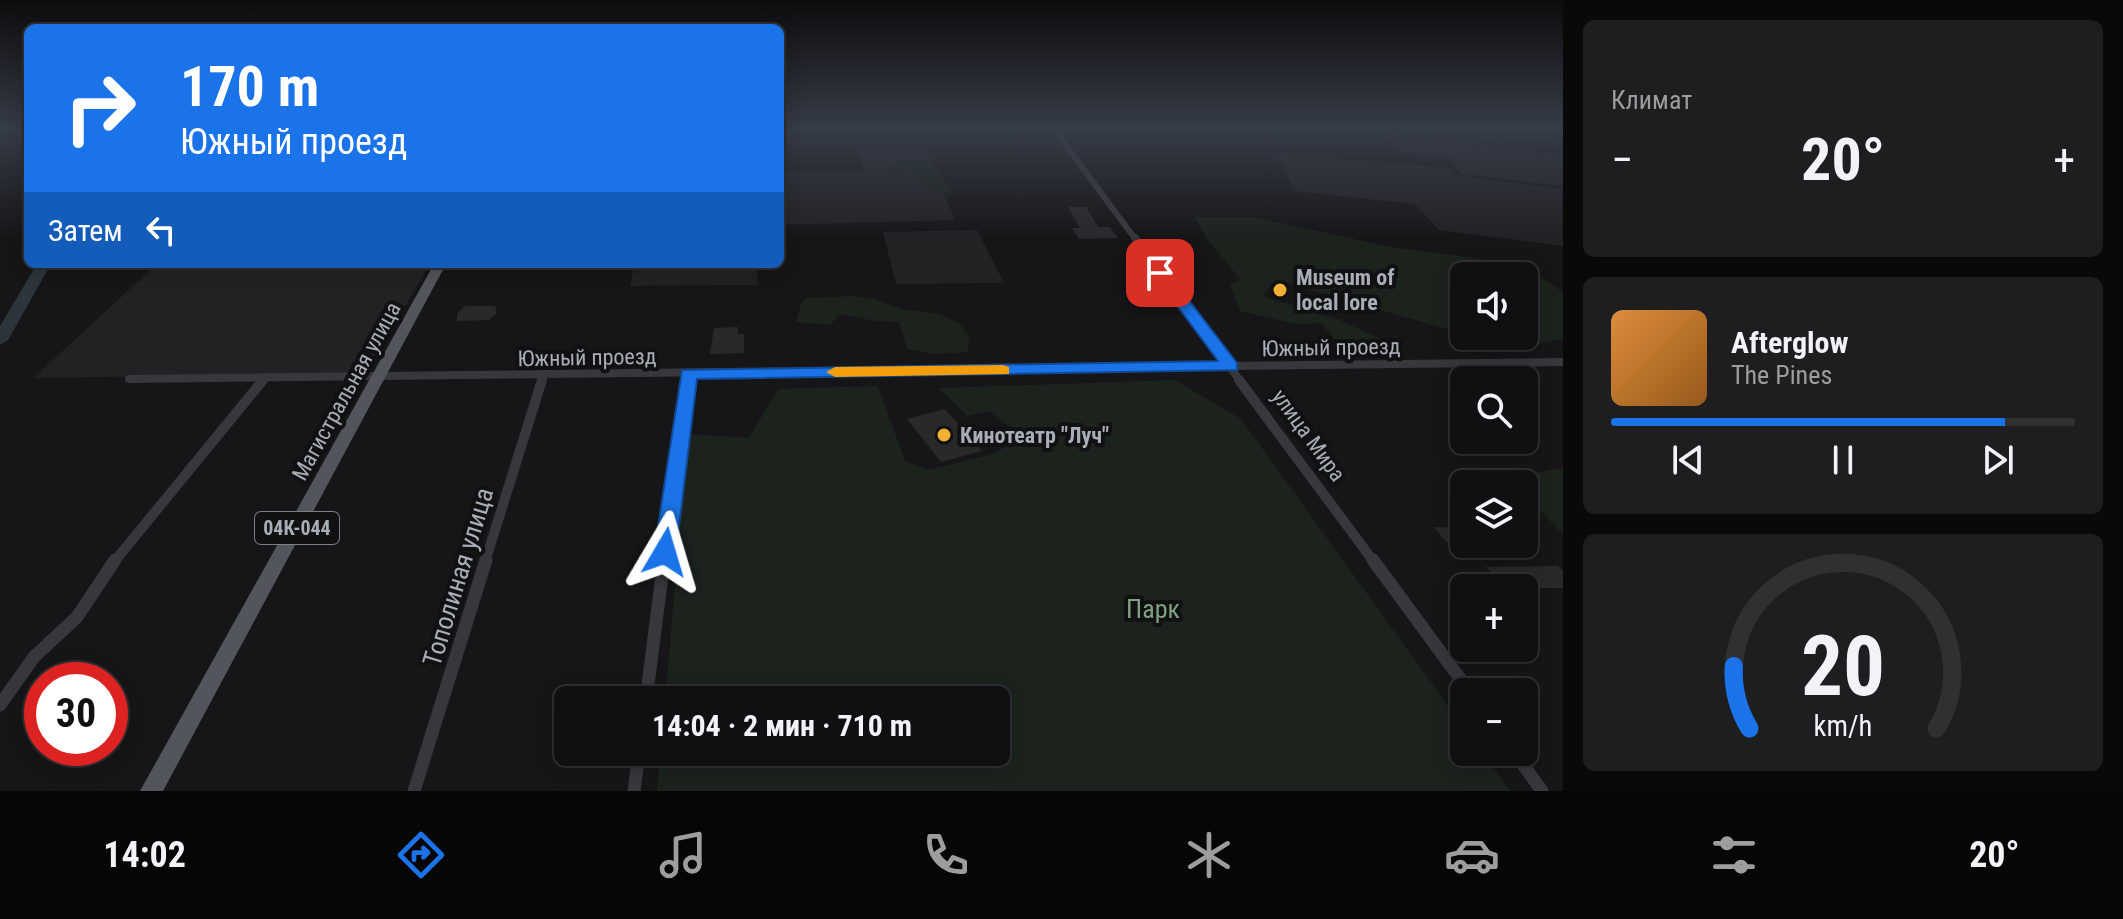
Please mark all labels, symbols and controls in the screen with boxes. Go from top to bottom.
text: 170 m [180,54,319,120]
icon: right [48,56,152,160]
text: Климат [1611,85,1692,115]
text: Южный проезд [180,121,407,163]
text: 20° [1801,124,1885,195]
text: − [1611,134,1633,186]
text: + [2053,134,2075,186]
icon: left [139,208,183,252]
text: Затем [48,213,123,248]
pin [1126,239,1194,307]
icon: arrive [1138,251,1182,295]
map controls [1450,262,1538,766]
button: sound [1450,262,1538,350]
place label: Museum of local lore [1296,265,1394,315]
marker: Museum of local lore [1271,281,1289,299]
street label: Магистральная улица [287,298,406,485]
text: Afterglow [1731,325,1849,360]
street label: Южный проезд [1261,334,1401,361]
street label: Южный проезд [517,344,657,371]
text: The Pines [1731,360,1832,390]
button: search [1450,366,1538,454]
street label: улица Мира [1267,384,1350,486]
place label: Кинотеатр "Луч" [960,423,1109,448]
marker: Кинотеатр "Луч" [935,426,953,444]
icon: previous [1666,438,1710,482]
icon: pause [1821,438,1865,482]
icon: next [1976,438,2020,482]
button: layers [1450,470,1538,558]
street label: Тополиная улица [417,484,499,670]
position arrow [623,510,707,594]
road number: 04К-044 [255,512,339,544]
button: + [1450,574,1538,662]
park label: Парк [1126,594,1180,624]
text: 20 [1801,617,1885,714]
speed limit sign: 30 [24,662,128,766]
button: − [1450,678,1538,766]
text: 14:04 · 2 мин · 710 m [652,708,912,743]
text: km/h [1814,709,1872,743]
icon: directions [393,827,449,883]
icon: music [655,827,711,883]
icon: phone [918,827,974,883]
icon: climate [1181,827,1237,883]
icon: car [1444,827,1500,883]
icon: filters [1706,827,1762,883]
text: 14:02 [103,834,186,876]
text: 20° [1969,834,2020,876]

